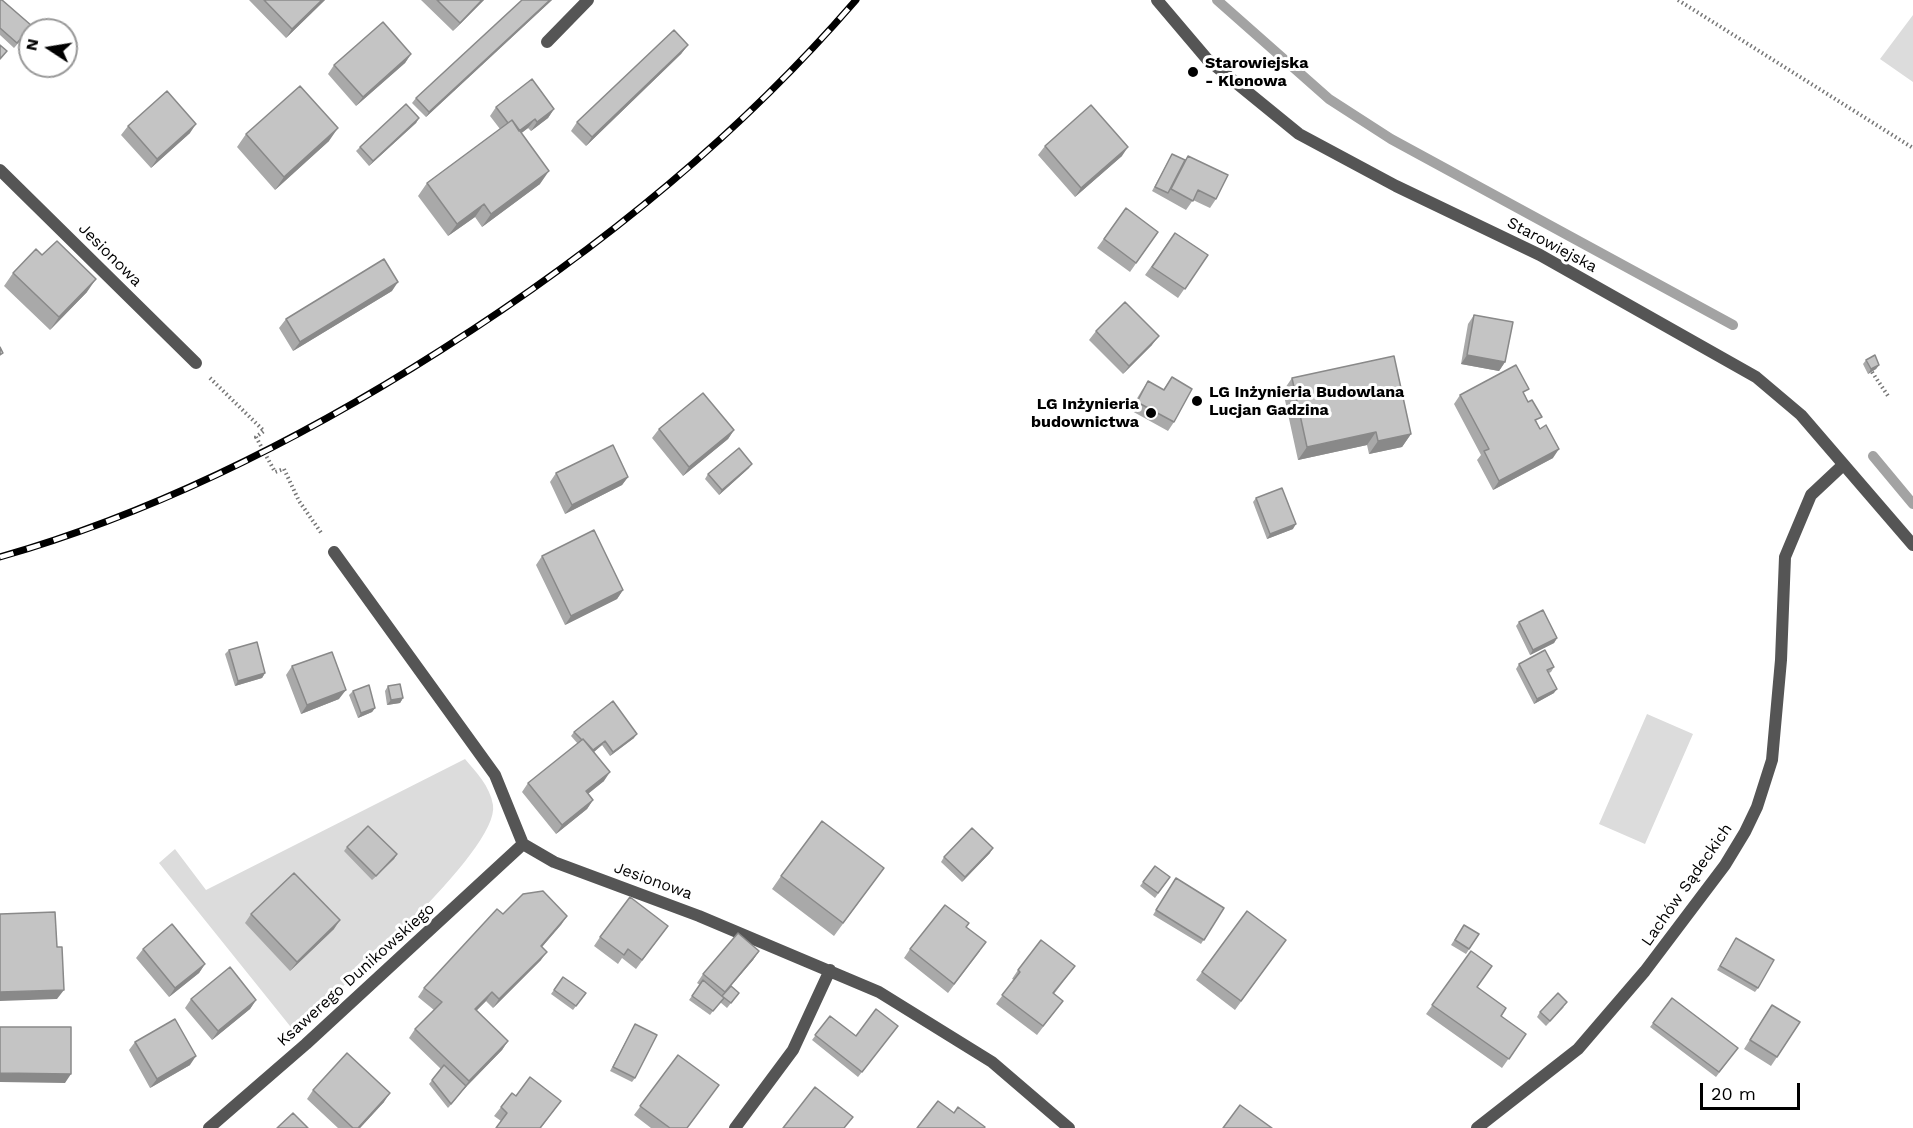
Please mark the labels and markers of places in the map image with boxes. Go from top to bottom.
place label: Starowiejska - Klonowa [1205,53,1308,91]
marker: Starowiejska - Klonowa [1186,65,1200,79]
place label: LG Inżynieria Budowlana Lucjan Gadzina [1209,382,1404,420]
place label: LG Inżynieria budownictwa [1031,394,1139,432]
marker: LG Inżynieria Budowlana Lucjan Gadzina [1190,394,1204,408]
marker: LG Inżynieria budownictwa [1144,406,1158,420]

